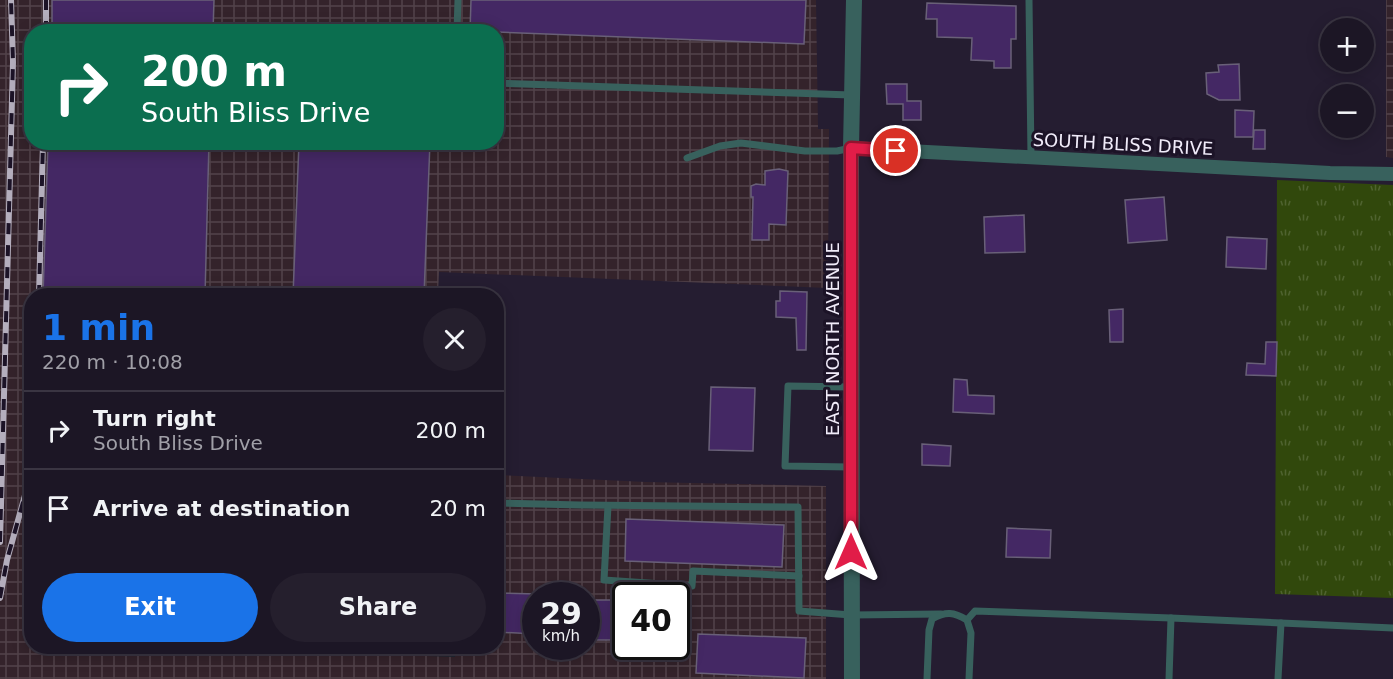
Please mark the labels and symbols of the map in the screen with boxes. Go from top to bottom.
pin [870,125,921,176]
street label: SOUTH BLISS DRIVE [1032,129,1214,159]
street label: EAST NORTH AVENUE [822,242,843,436]
position arrow [819,520,883,584]
speed limit sign: 40 [612,582,690,660]

